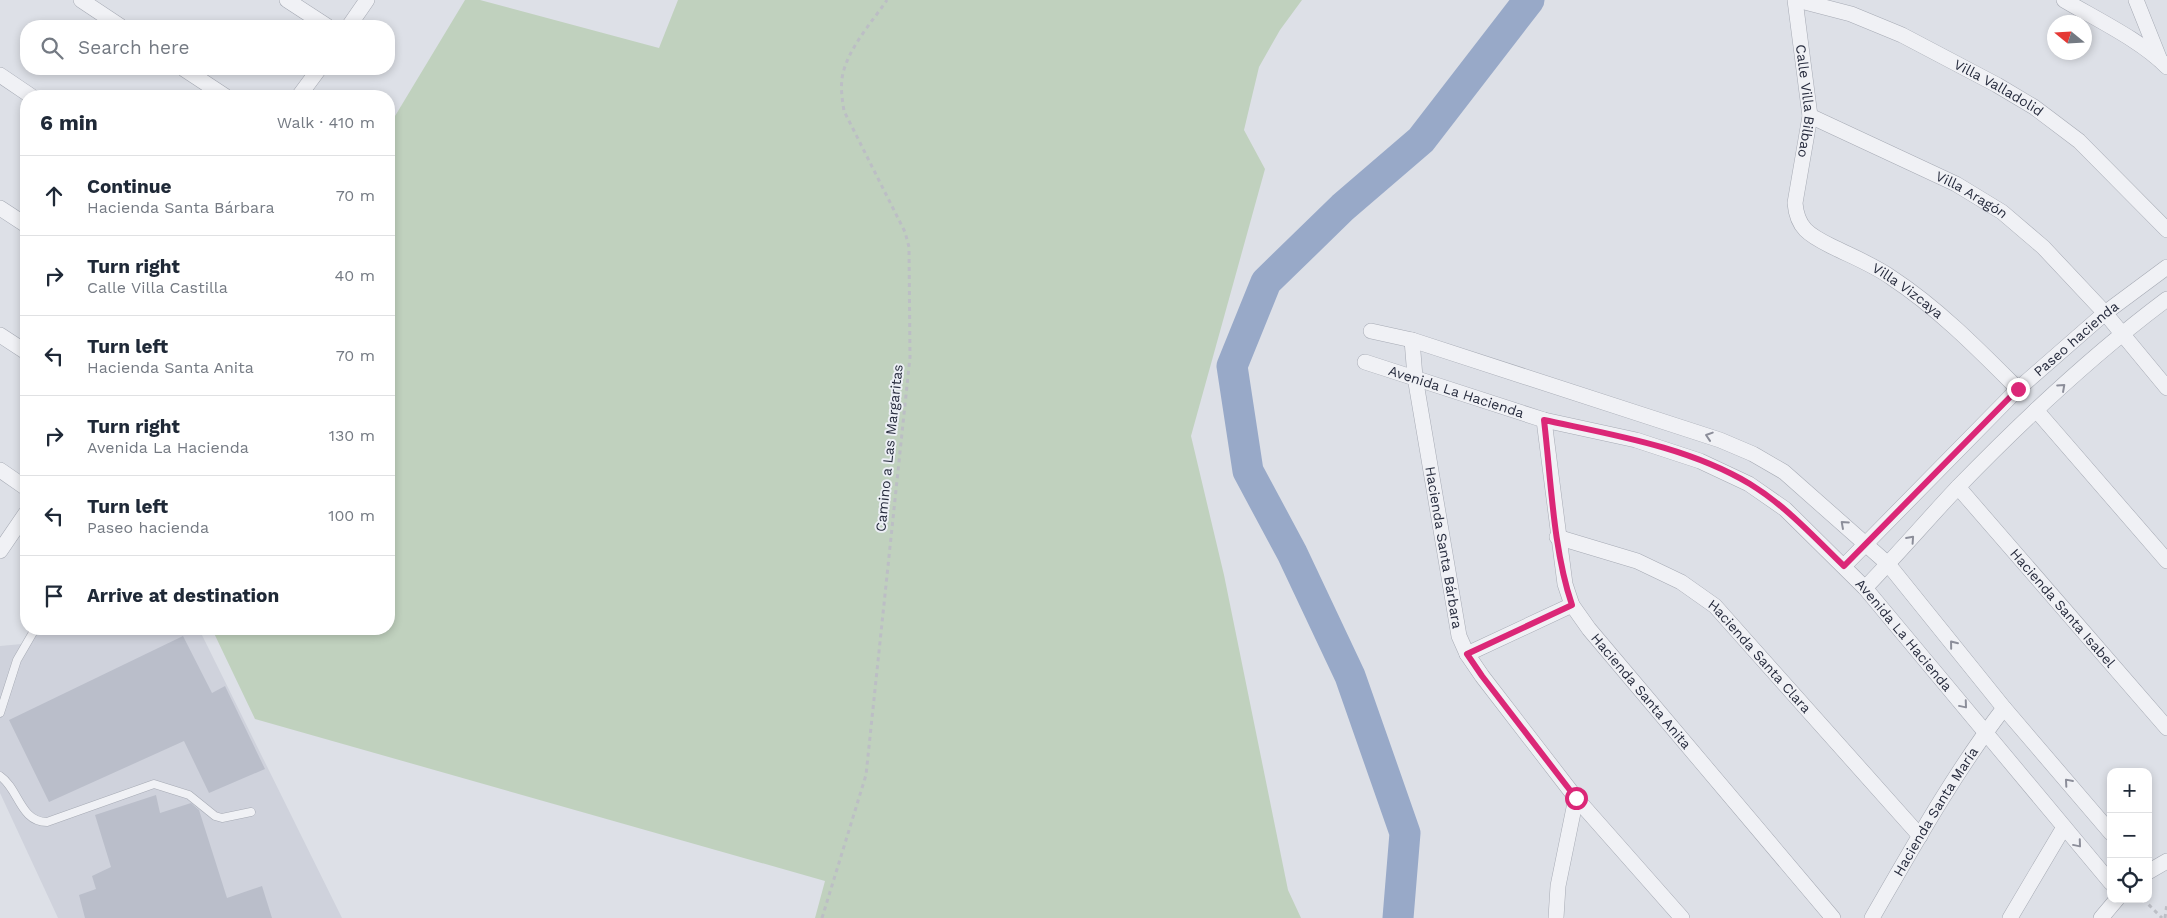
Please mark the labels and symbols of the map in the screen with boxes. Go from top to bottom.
north arrow [2047,15,2092,60]
street label: Calle Villa Bilbao [1793,43,1818,159]
street label: Villa Valladolid [1951,56,2047,119]
street label: Villa Aragón [1933,168,2011,222]
street label: Villa Vizcaya [1869,260,1947,322]
street label: Paseo hacienda [2030,298,2122,380]
street label: Avenida La Hacienda [1386,362,1526,421]
street label: Camino a Las Margaritas [872,363,906,533]
route end [2007,378,2030,401]
one-way arrow [2056,384,2065,393]
one-way arrow [1705,432,1714,442]
street label: Hacienda Santa Bárbara [1422,465,1466,630]
one-way arrow [1840,521,1849,530]
one-way arrow [1905,536,1914,545]
street label: Hacienda Santa Isabel [2007,545,2119,671]
street label: Avenida La Hacienda [1852,575,1956,694]
street label: Hacienda Santa Clara [1705,596,1814,716]
street label: Hacienda Santa Anita [1588,630,1695,752]
one-way arrow [1950,641,1958,650]
one-way arrow [1958,699,1967,708]
street label: Hacienda Santa María [1890,744,1981,879]
one-way arrow [2064,779,2073,788]
route start [1565,787,1588,810]
one-way arrow [2073,838,2082,847]

